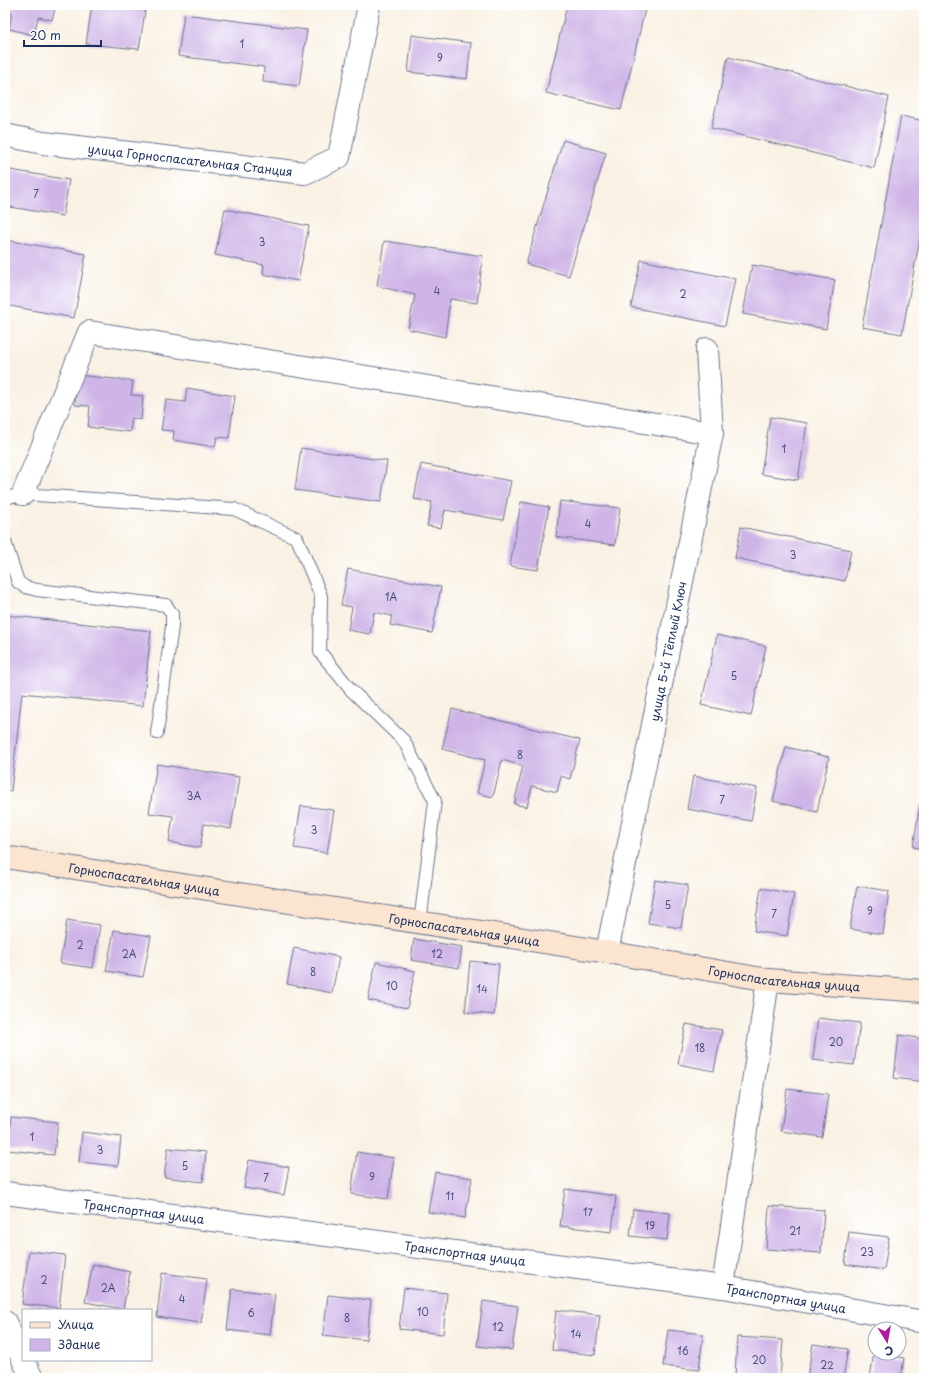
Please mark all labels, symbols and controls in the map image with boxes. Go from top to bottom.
scale bar [24,22,101,48]
text: 20 m [30,26,61,44]
house number: 1 [240,36,244,51]
house number: 9 [437,50,443,65]
street label: улица Горноспасательная Станция [87,139,294,181]
house number: 7 [33,186,39,201]
house number: 3 [259,234,265,249]
house number: 4 [434,283,441,298]
house number: 2 [679,286,687,301]
house number: 1 [782,441,786,456]
house number: 4 [585,516,592,531]
house number: 3 [790,547,796,562]
street label: улица 5-й Тёплый Ключ [645,579,691,723]
house number: 1А [385,589,397,604]
house number: 5 [731,668,737,683]
house number: 8 [517,747,523,762]
house number: 3А [187,788,201,803]
house number: 7 [719,792,725,807]
house number: 3 [311,822,317,837]
street label: Горноспасательная улица [67,858,222,900]
house number: 5 [665,897,671,912]
house number: 9 [867,903,873,918]
house number: 7 [771,906,777,921]
street label: Горноспасательная улица [388,909,542,950]
house number: 2 [76,937,84,952]
house number: 2А [122,946,137,961]
house number: 12 [431,946,443,961]
street label: Горноспасательная улица [707,961,861,996]
house number: 8 [310,964,316,979]
house number: 10 [386,978,398,993]
house number: 14 [476,981,488,996]
house number: 20 [829,1034,843,1049]
house number: 18 [695,1040,705,1055]
house number: 1 [30,1129,34,1144]
house number: 3 [97,1142,103,1157]
house number: 5 [182,1158,188,1173]
house number: 9 [369,1169,375,1184]
house number: 7 [263,1170,269,1185]
house number: 11 [446,1188,454,1203]
street label: Транспортная улица [82,1194,206,1228]
house number: 17 [583,1204,594,1219]
house number: 19 [645,1218,655,1233]
house number: 21 [789,1223,801,1238]
street label: Транспортная улица [403,1236,527,1270]
house number: 23 [860,1244,874,1259]
house number: 2 [40,1272,48,1287]
street label: Транспортная улица [724,1279,848,1317]
house number: 2А [101,1280,116,1295]
house number: 4 [179,1291,186,1306]
house number: 10 [417,1304,429,1319]
house number: 6 [247,1305,255,1320]
legend [22,1309,152,1361]
house number: 8 [344,1310,350,1325]
text: Улица [58,1315,94,1333]
house number: 12 [492,1319,504,1334]
north arrow [867,1321,907,1361]
house number: 14 [570,1326,582,1341]
text: Здание [58,1335,100,1353]
text: С [883,1342,895,1360]
house number: 16 [677,1343,689,1358]
house number: 20 [752,1352,766,1367]
house number: 22 [820,1357,834,1372]

